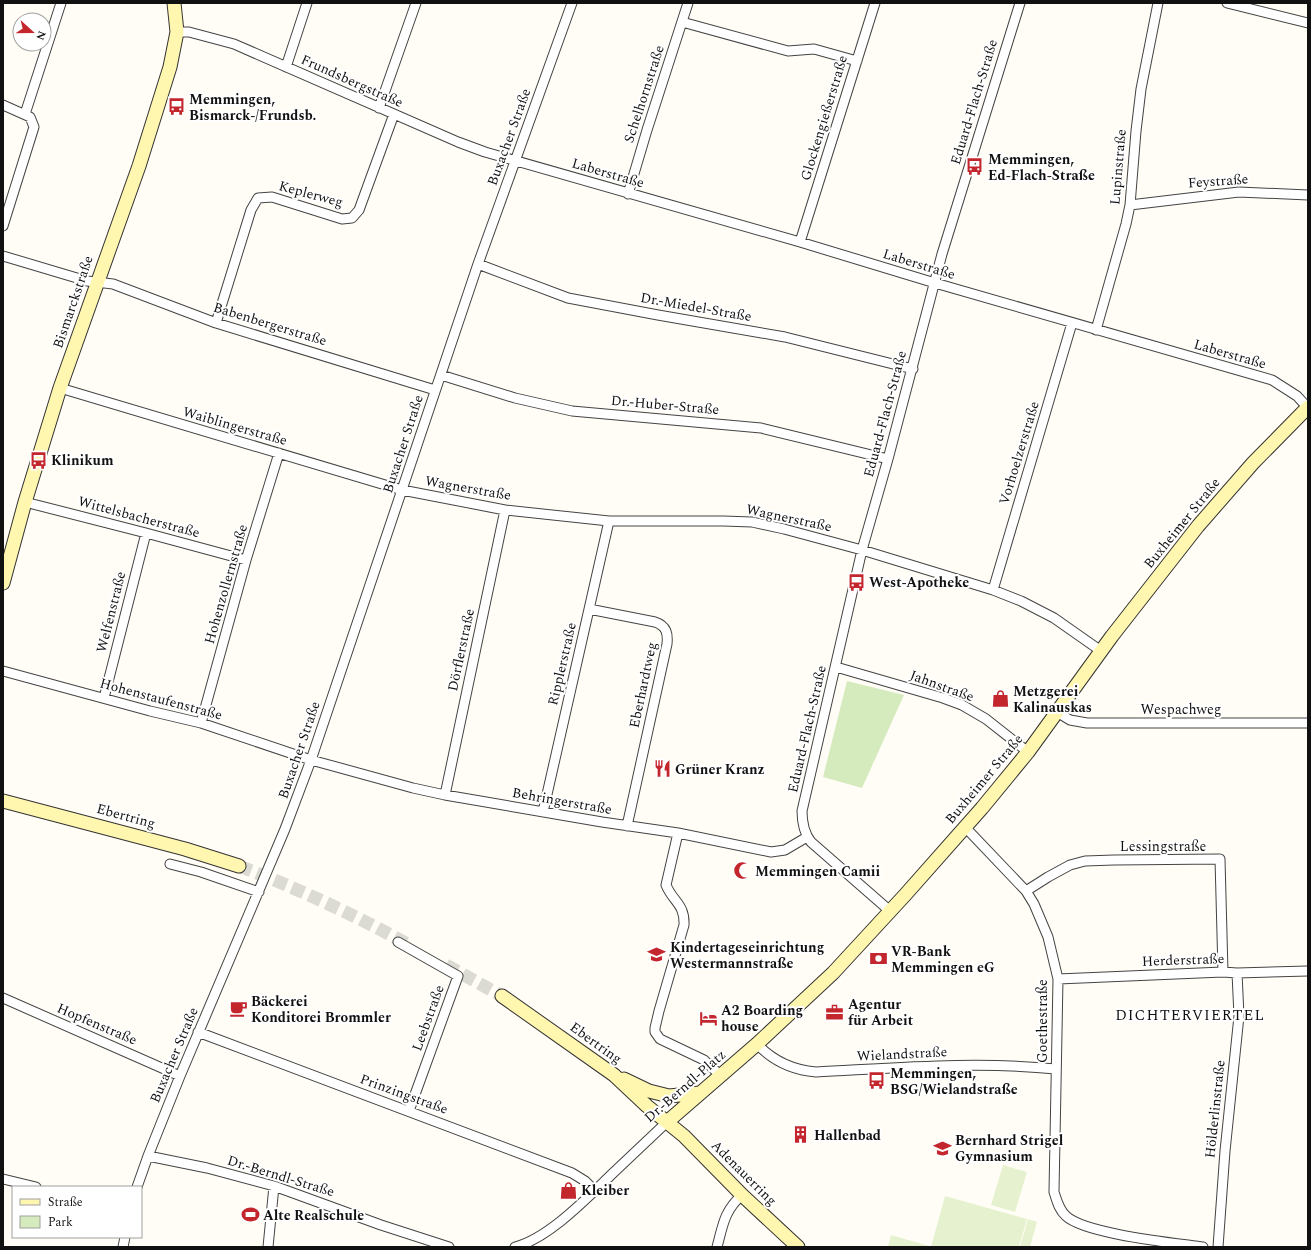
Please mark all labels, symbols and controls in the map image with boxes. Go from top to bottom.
north arrow [12,12,52,52]
text: N [31,28,50,43]
street label: Eduard-Flach-Straße [945,37,1003,167]
street label: Schelhornstraße [618,42,670,146]
street label: Frundsbergstraße [297,49,407,113]
street label: Glockengießerstraße [795,53,853,183]
street label: Buxacher Straße [482,85,536,189]
place label: Memmingen, Bismarck-/Frundsb. [189,89,316,126]
bus stop icon: Memmingen, Bismarck-/Frundsb. [166,97,186,117]
street label: Lupinstraße [1104,128,1132,206]
place label: Memmingen, Ed-Flach-Straße [988,149,1095,186]
street label: Laberstraße [569,153,647,193]
bus stop icon: Memmingen, Ed-Flach-Straße [965,157,985,177]
street label: Feystraße [1187,168,1249,194]
street label: Keplerweg [276,175,346,213]
street label: Laberstraße [880,243,958,285]
street label: Bismarckstraße [47,253,99,351]
street label: Dr.-Miedel-Straße [639,287,753,327]
street label: Babenbergerstraße [211,297,329,351]
street label: Laberstraße [1191,334,1269,374]
street label: Eduard-Flach-Straße [858,348,912,480]
street label: Dr.-Huber-Straße [610,390,720,420]
street label: Buxacher Straße [377,392,429,496]
street label: Vorhoelzerstraße [993,398,1045,507]
street label: Waiblingerstraße [180,401,290,451]
bus stop icon: Klinikum [28,450,48,470]
place label: Klinikum [51,450,114,471]
street label: Wagnerstraße [423,470,513,506]
street label: Buxheimer Straße [1139,473,1225,573]
street label: Wittelsbacherstraße [76,491,202,543]
street label: Wagnerstraße [744,499,834,537]
street label: Hohenzollernstraße [199,522,253,646]
street label: Welfenstraße [91,569,131,655]
bus stop icon: West-Apotheke [846,572,866,592]
place label: West-Apotheke [869,572,969,593]
street label: Dörflerstraße [442,606,480,693]
street label: Ripplerstraße [542,620,582,708]
street label: Eberhardtweg [624,640,662,730]
street label: Eduard-Flach-Straße [782,663,832,795]
street label: Jahnstraße [907,665,977,707]
street label: Hohenstaufenstraße [97,673,225,726]
place label: Metzgerei Kalinauskas [1013,681,1092,718]
shop icon: Metzgerei Kalinauskas [990,689,1010,709]
street label: Buxacher Straße [272,698,326,802]
street label: Wespachweg [1141,699,1221,720]
street label: Buxheimer Straße [940,729,1028,829]
restaurant icon: Grüner Kranz [652,759,672,779]
place label: Grüner Kranz [675,759,765,780]
street label: Behringerstraße [510,782,614,820]
street label: Ebertring [94,798,158,834]
street label: Lessingstraße [1120,836,1206,857]
mosque icon: Memmingen Camii [732,861,752,881]
place label: Memmingen Camii [755,861,880,882]
place label: Kindertageseinrichtung Westermannstraße [670,937,824,974]
place label: VR-Bank Memmingen eG [891,941,995,978]
school or university icon: Kindertageseinrichtung Westermannstraße [647,945,667,965]
street label: Herderstraße [1141,948,1225,972]
bank icon: VR-Bank Memmingen eG [868,949,888,969]
street label: Goethestraße [1032,979,1053,1063]
street label: Leebstraße [406,982,450,1054]
place label: Bäckerei Konditorei Brommler [251,991,391,1028]
place label: Agentur für Arbeit [848,994,914,1031]
street label: Hopfenstraße [54,998,141,1050]
cafe icon: Bäckerei Konditorei Brommler [228,999,248,1019]
place label: A2 Boarding house [721,1000,803,1037]
office icon: Agentur für Arbeit [825,1002,845,1022]
street label: Buxacher Straße [144,1004,204,1106]
district label: DICHTERVIERTEL [1115,1004,1265,1027]
hotel icon: A2 Boarding house [698,1008,718,1028]
street label: Ebertring [566,1017,626,1069]
street label: Wielandstraße [856,1041,948,1067]
street label: Dr.-Berndl-Platz [640,1045,730,1127]
street label: Hölderlinstraße [1199,1059,1231,1159]
place label: Memmingen, BSG/Wielandstraße [890,1063,1018,1100]
street label: Prinzingstraße [357,1068,451,1120]
bus stop icon: Memmingen, BSG/Wielandstraße [867,1071,887,1091]
building icon: Hallenbad [791,1125,811,1145]
place label: Hallenbad [814,1125,881,1146]
place label: Bernhard Strigel Gymnasium [955,1130,1064,1167]
street label: Adenauerring [706,1135,782,1211]
school or university icon: Bernhard Strigel Gymnasium [932,1138,952,1158]
street label: Dr.-Berndl-Straße [225,1150,337,1202]
shop icon: Kleiber [558,1180,578,1200]
place label: Kleiber [581,1180,629,1201]
legend [12,1186,142,1238]
text: Straße [48,1193,83,1212]
sports icon: Alte Realschule [240,1205,260,1225]
place label: Alte Realschule [263,1205,364,1226]
text: Park [48,1213,73,1232]

